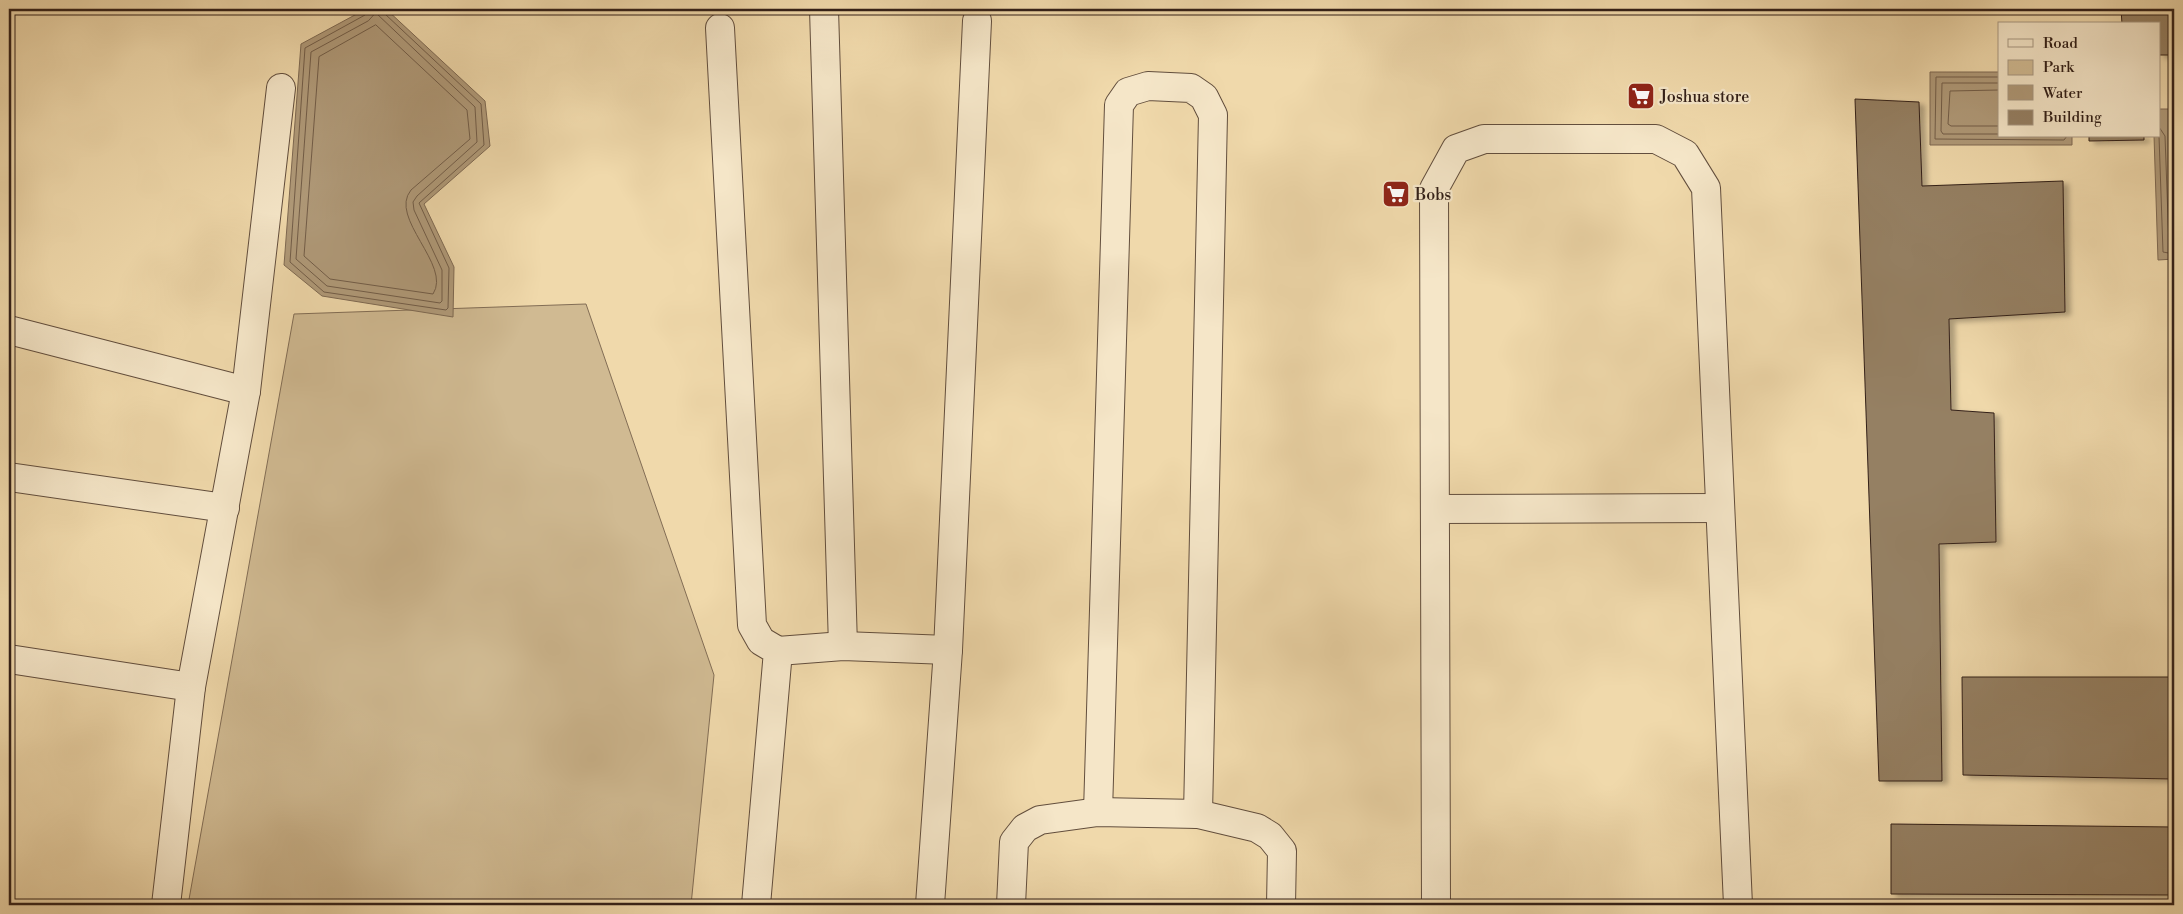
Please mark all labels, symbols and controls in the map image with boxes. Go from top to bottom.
legend [1998,22,2160,138]
text: Road [2043,34,2078,53]
text: Park [2043,58,2075,77]
supermarket icon: Joshua store [1626,81,1656,111]
text: Water [2042,84,2083,103]
place label: Joshua store [1659,87,1749,107]
text: Building [2042,108,2102,127]
supermarket icon: Bobs [1381,179,1411,209]
place label: Bobs [1414,185,1451,205]

